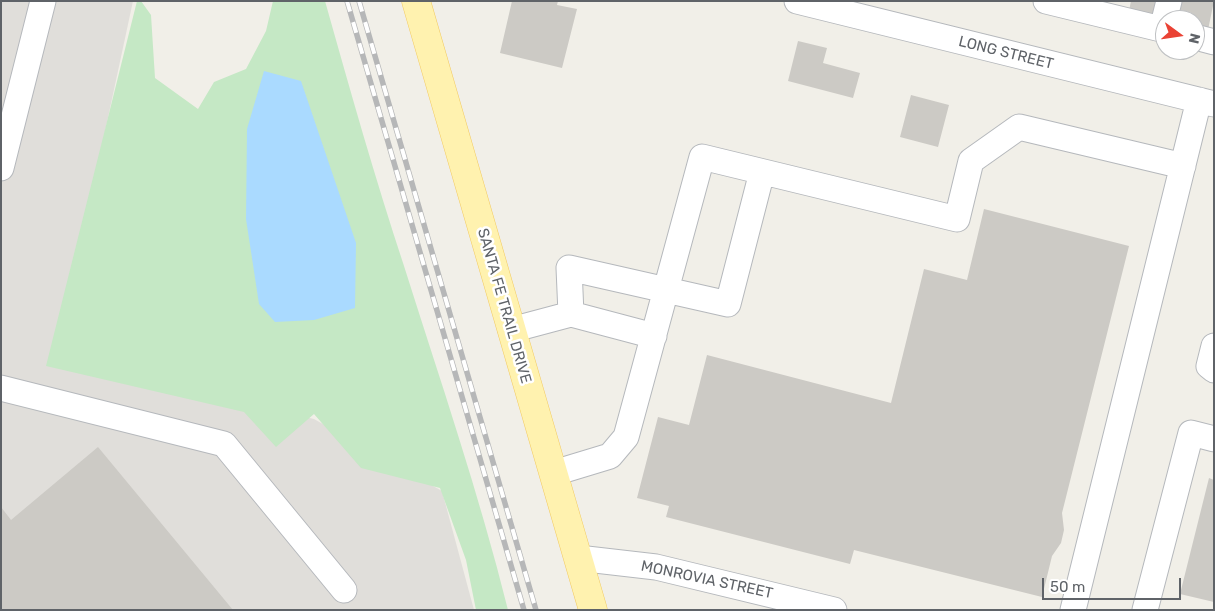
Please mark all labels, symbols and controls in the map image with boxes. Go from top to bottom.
north arrow [1155,10,1205,60]
street label: LONG STREET [957,32,1055,74]
text: N [1185,32,1204,45]
street label: SANTA FE TRAIL DRIVE [473,226,535,386]
street label: MONROVIA STREET [639,557,775,603]
scale bar [1045,568,1184,600]
text: 50 m [1050,578,1085,596]

